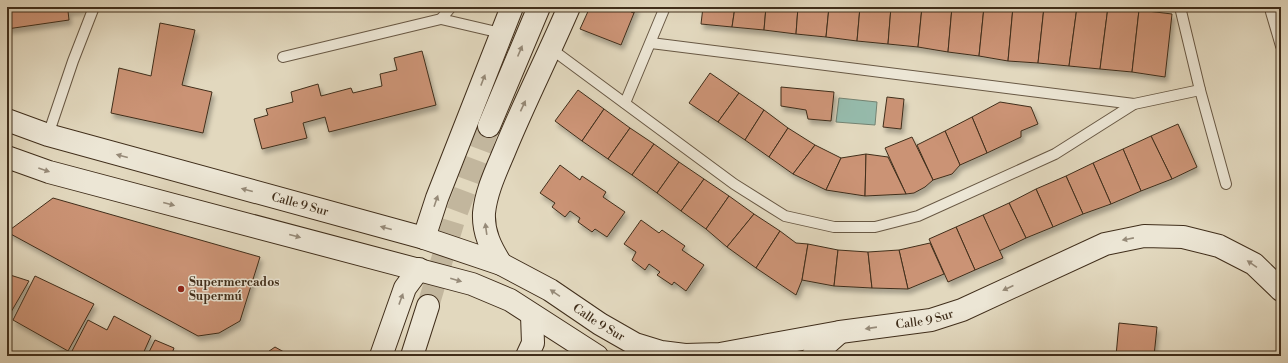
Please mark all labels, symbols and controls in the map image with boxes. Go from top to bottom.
one-way arrow [517,45,523,57]
one-way arrow [480,73,486,85]
one-way arrow [520,100,526,112]
one-way arrow [116,153,128,159]
one-way arrow [38,168,50,174]
one-way arrow [241,187,253,193]
street label: Calle 9 Sur [270,189,330,219]
one-way arrow [434,195,440,207]
one-way arrow [163,201,176,207]
one-way arrow [483,223,489,235]
one-way arrow [380,225,392,231]
one-way arrow [289,234,301,240]
one-way arrow [1122,237,1135,243]
one-way arrow [1247,260,1257,268]
place label: Supermercados Supermú [189,275,279,304]
one-way arrow [450,277,462,283]
marker: Supermercados Supermú [176,284,186,294]
one-way arrow [1003,285,1014,291]
one-way arrow [550,289,560,297]
one-way arrow [399,292,405,304]
street label: Calle 9 Sur [570,300,628,344]
street label: Calle 9 Sur [895,306,955,332]
one-way arrow [865,325,878,331]

